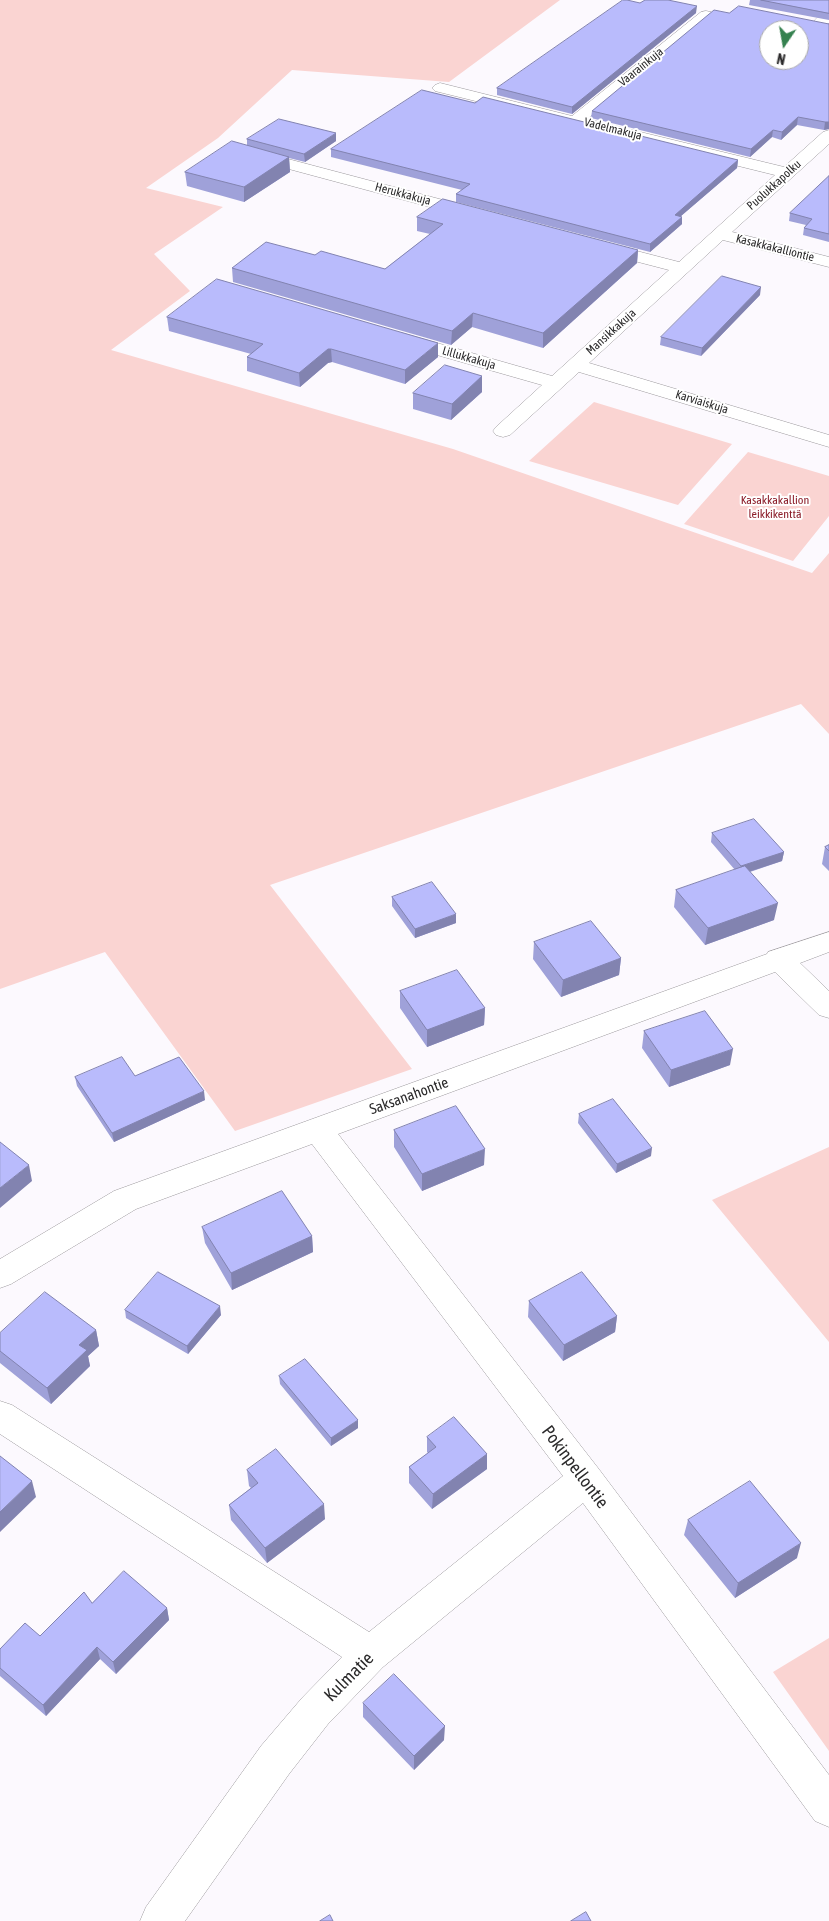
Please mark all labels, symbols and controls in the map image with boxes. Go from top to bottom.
north arrow [759,20,809,70]
street label: Vaarainkuja [616,45,666,89]
text: N [775,50,787,67]
street label: Vadelmakuja [583,115,643,143]
street label: Puolukkapolku [744,157,804,213]
street label: Herukkakuja [373,180,433,208]
street label: Kasakkakalliontie [734,231,816,265]
street label: Mansikkakuja [583,306,639,358]
street label: Lillukkakuja [441,343,497,373]
street label: Karviaiskuja [674,387,730,417]
park label: Kasakkakallion leikkikenttä [741,493,809,521]
street label: Saksanahontie [367,1073,451,1119]
street label: Pokinpellontie [537,1421,613,1513]
street label: Kulmatie [320,1648,378,1706]

